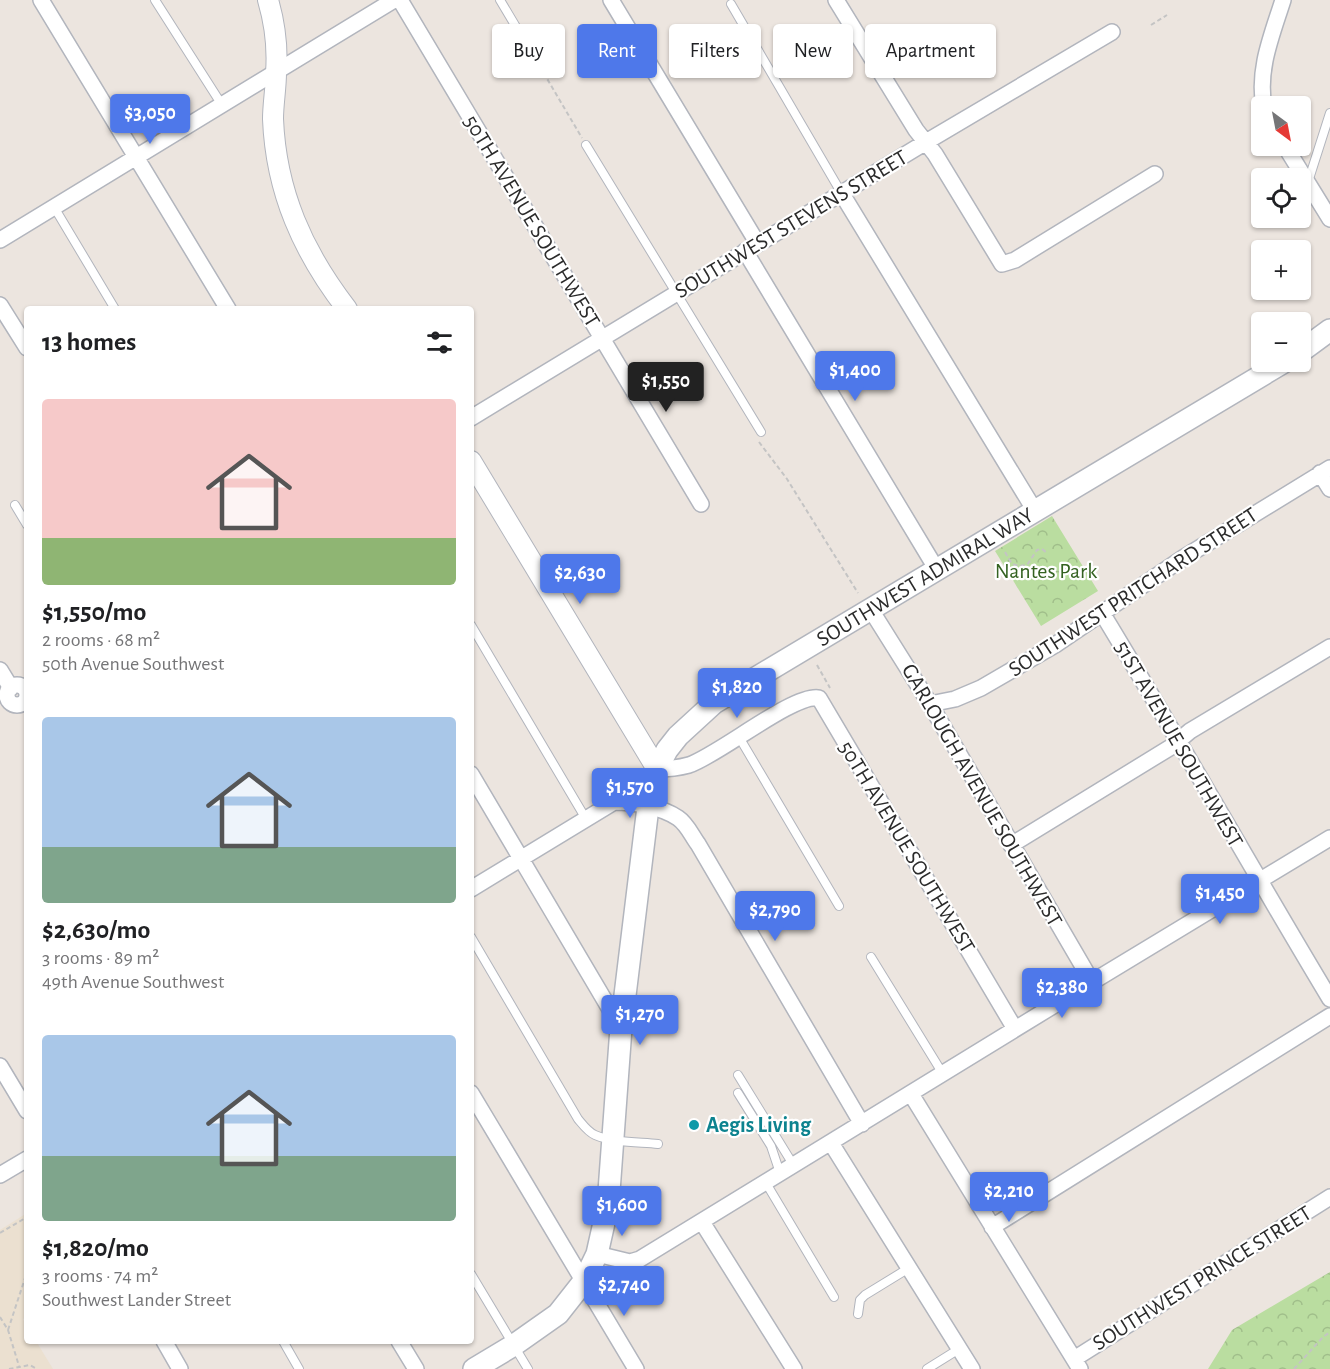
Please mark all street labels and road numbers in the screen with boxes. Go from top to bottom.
street label: 50TH AVENUE SOUTHWEST [460,111,604,331]
street label: SOUTHWEST STEVENS STREET [671,146,911,302]
street label: SOUTHWEST ADMIRAL WAY [813,503,1038,650]
street label: SOUTHWEST PRITCHARD STREET [1005,503,1261,681]
street label: 51ST AVENUE SOUTHWEST [1111,637,1247,851]
street label: GARLOUGH AVENUE SOUTHWEST [898,660,1066,930]
street label: 50TH AVENUE SOUTHWEST [835,737,979,957]
street label: SOUTHWEST PRINCE STREET [1089,1201,1315,1354]

